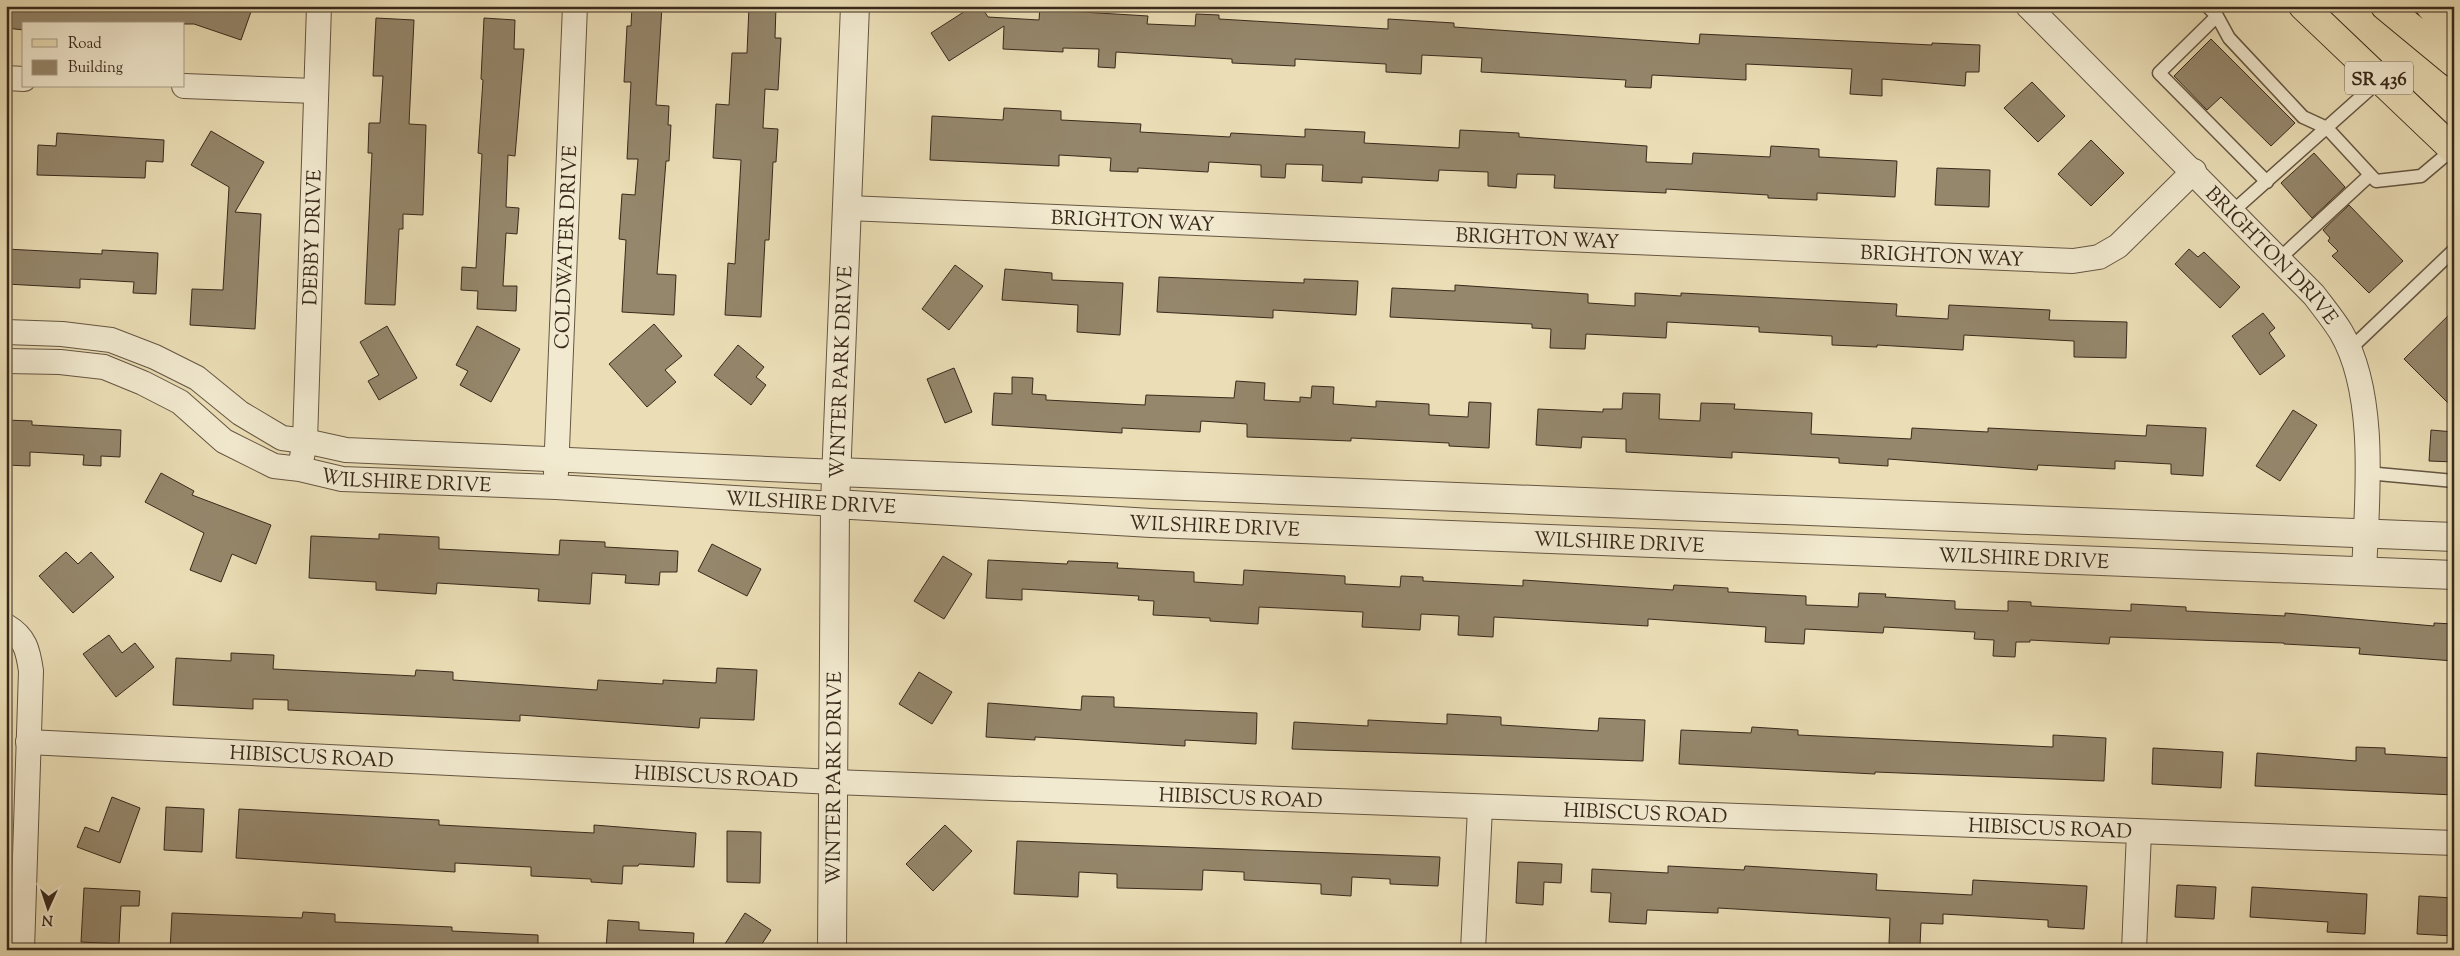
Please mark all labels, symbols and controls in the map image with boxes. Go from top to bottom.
legend [22,22,185,88]
text: Road [68,34,102,55]
text: Building [68,58,123,79]
road number: SR 436 [2345,62,2413,94]
street label: COLDWATER DRIVE [549,145,586,350]
street label: DEBBY DRIVE [297,169,331,306]
street label: BRIGHTON DRIVE [2197,181,2344,332]
street label: BRIGHTON WAY [1050,205,1215,241]
street label: BRIGHTON WAY [1455,222,1620,258]
street label: BRIGHTON WAY [1859,240,2024,276]
street label: WINTER PARK DRIVE [824,265,862,479]
street label: WILSHIRE DRIVE [317,462,492,502]
street label: WILSHIRE DRIVE [725,486,897,523]
street label: WILSHIRE DRIVE [1128,510,1300,546]
street label: WILSHIRE DRIVE [1533,526,1705,562]
street label: WILSHIRE DRIVE [1938,542,2110,578]
street label: WINTER PARK DRIVE [820,671,851,885]
street label: HIBISCUS ROAD [229,740,394,777]
street label: HIBISCUS ROAD [633,760,799,797]
street label: HIBISCUS ROAD [1158,782,1323,817]
street label: HIBISCUS ROAD [1563,797,1728,833]
street label: HIBISCUS ROAD [1968,813,2133,848]
north arrow [22,884,72,934]
text: N [41,909,54,929]

